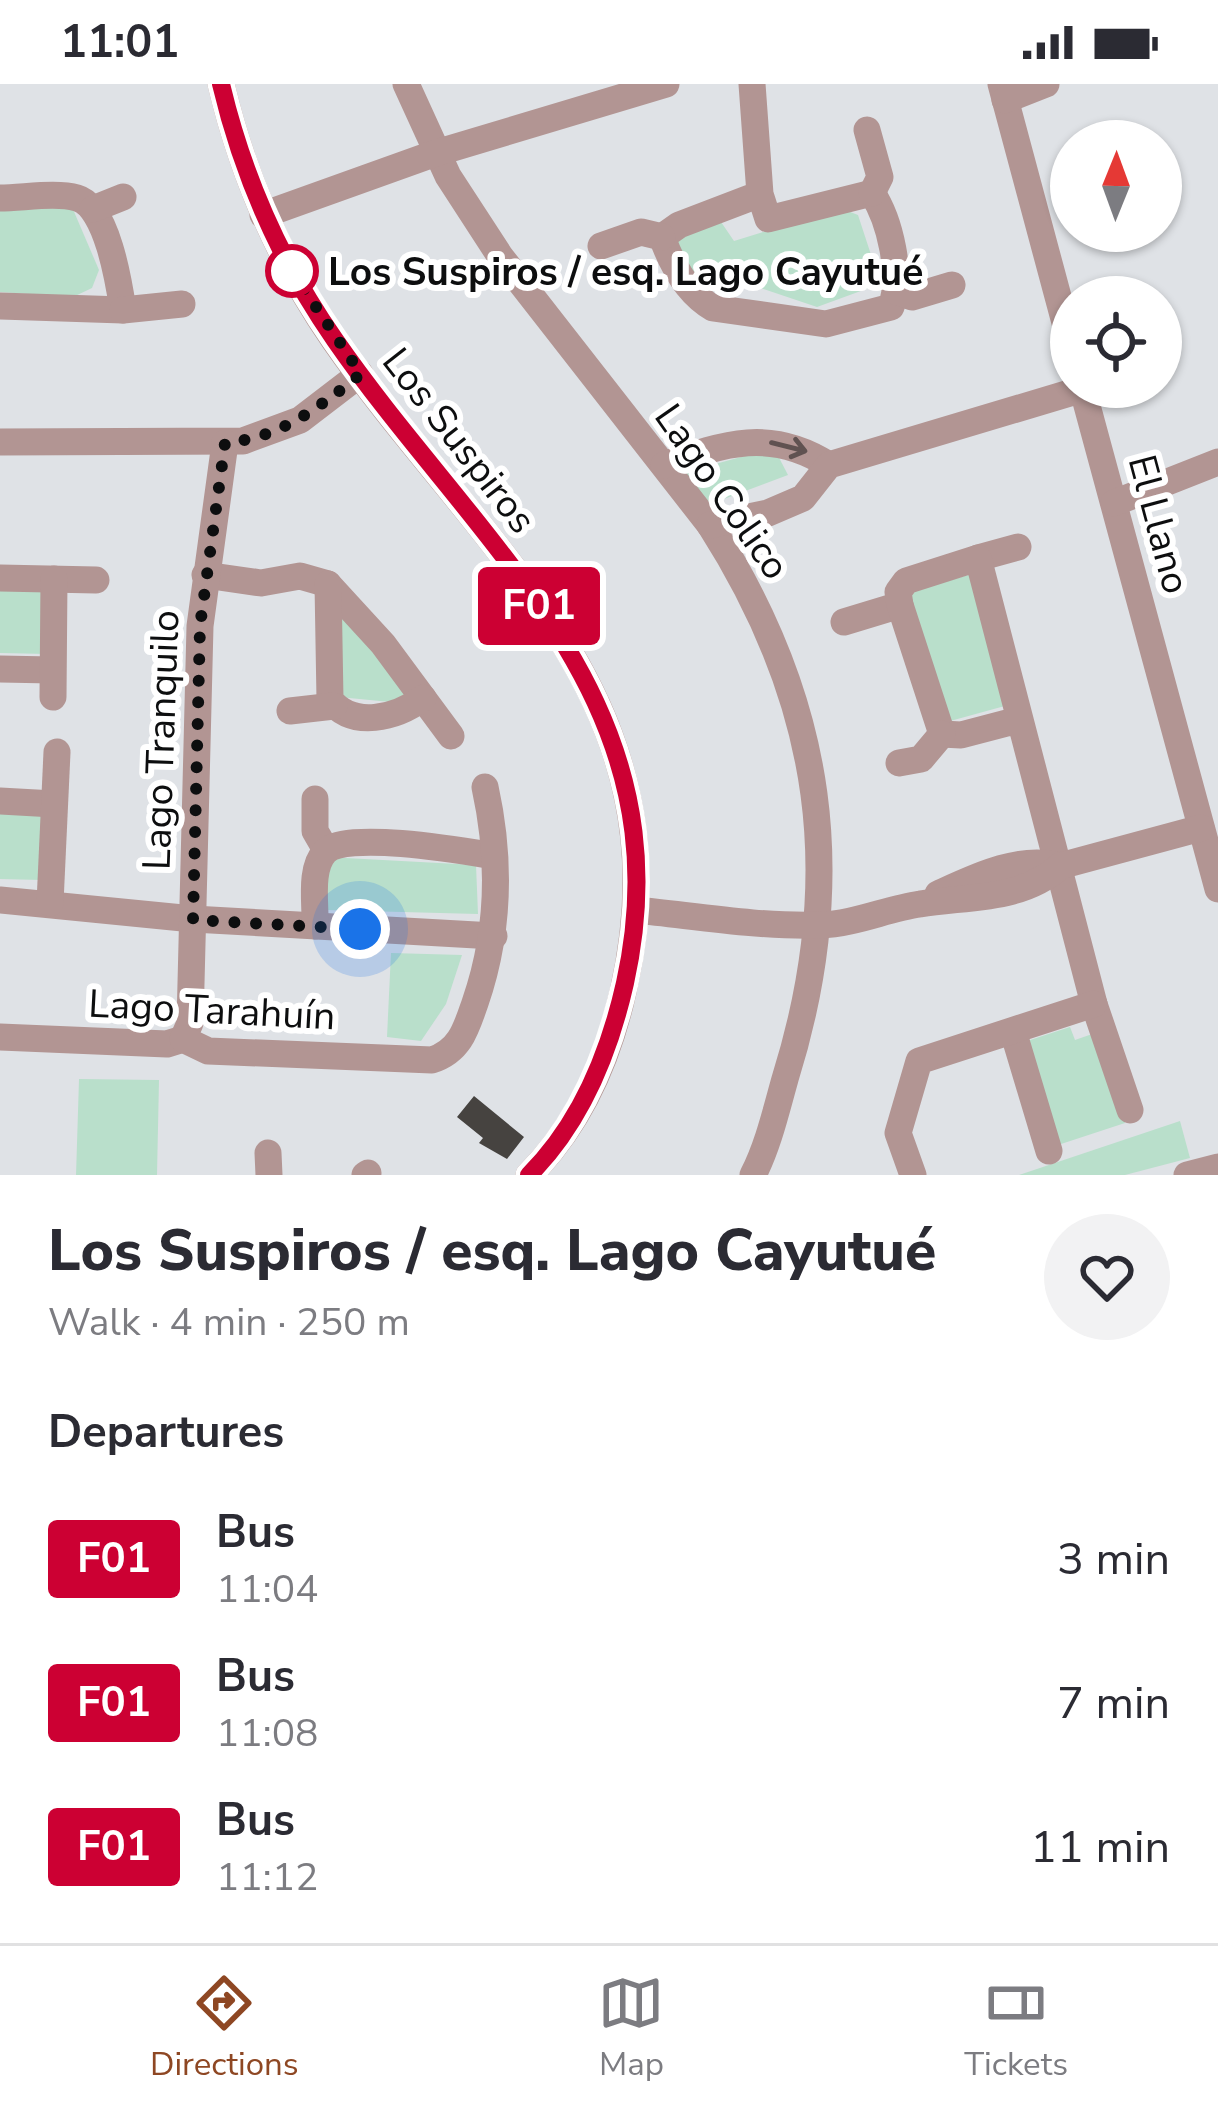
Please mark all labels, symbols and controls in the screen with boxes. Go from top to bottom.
text: 11:01 [60,12,179,73]
north arrow [1050,120,1182,252]
map controls [1050,120,1182,408]
marker: Los Suspiros / esq. Lago Cayutué [267,246,317,296]
place label: Los Suspiros / esq. Lago Cayutué [328,246,923,299]
button: locate [1050,276,1182,408]
street label: Los Suspiros [370,337,548,545]
street label: Lago Colico [642,394,802,590]
one-way arrow [769,437,807,459]
street label: El Llano [1115,449,1202,600]
line badge: F01 [470,567,608,645]
text: F01 [502,577,576,634]
street label: Lago Tranquilo [130,609,193,871]
your location [330,899,390,959]
street label: Lago Tarahuín [87,978,337,1043]
text: Los Suspiros / esq. Lago Cayutué [48,1212,936,1290]
button: heart [1044,1214,1170,1340]
text: Walk · 4 min · 250 m [48,1296,410,1349]
text: Departures [48,1402,284,1463]
text: Bus [216,1502,295,1563]
text: 3 min [1057,1529,1170,1590]
text: F01 [77,1530,151,1587]
text: 11:04 [216,1563,319,1616]
text: Bus [216,1646,295,1707]
text: 7 min [1057,1673,1170,1734]
text: F01 [77,1674,151,1731]
text: 11:08 [216,1707,319,1760]
text: Bus [216,1790,295,1851]
text: 11 min [1030,1817,1170,1878]
text: F01 [77,1818,151,1875]
text: 11:12 [216,1851,319,1904]
tab: Directions [150,1970,299,2087]
tab: Map [598,1970,664,2087]
tab: Tickets [964,1970,1068,2087]

